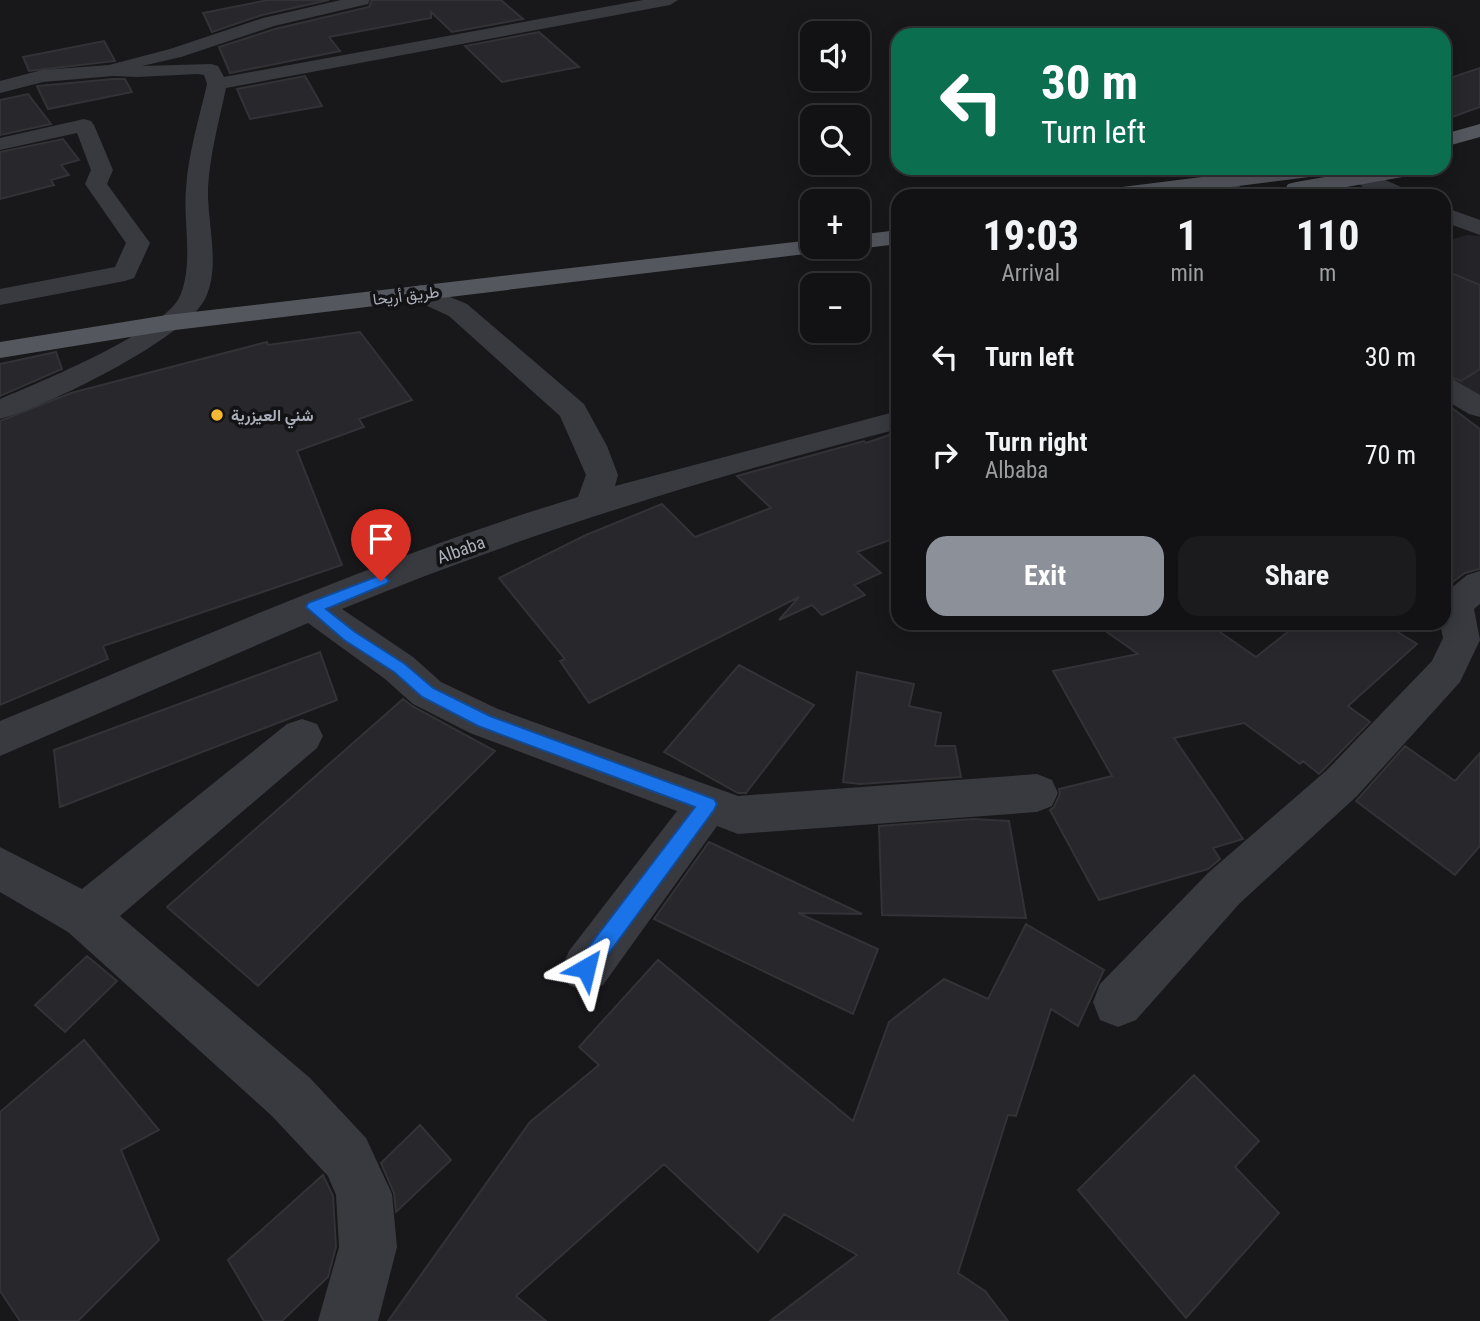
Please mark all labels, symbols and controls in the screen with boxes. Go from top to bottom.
map controls [800,21,870,343]
button: sound [800,21,870,91]
text: 30 m [1041,54,1138,111]
icon: left [926,56,1017,147]
button: search [800,105,870,175]
text: Turn left [1041,113,1146,151]
button: + [800,189,870,259]
text: 19:03 [983,211,1079,260]
text: 1 [1177,211,1198,260]
text: 110 [1296,211,1359,260]
text: Arrival [1001,260,1060,287]
text: min [1170,260,1204,287]
text: m [1319,260,1336,287]
button: − [800,273,870,343]
street label: طريق أريحا [372,282,441,310]
icon: left [926,338,964,376]
text: Turn left [985,342,1074,372]
text: 30 m [1365,342,1416,372]
place label: شني العيزرية [231,406,314,429]
marker: شني العيزرية [209,407,225,423]
text: Turn right [985,427,1087,457]
icon: right [926,436,964,474]
text: 70 m [1365,440,1416,470]
text: Albaba [985,457,1048,484]
pin [351,509,411,581]
icon: arrive [362,520,400,558]
street label: Albaba [434,531,488,568]
button: Exit [926,536,1164,616]
button: Share [1178,536,1416,616]
position arrow [549,931,623,1005]

